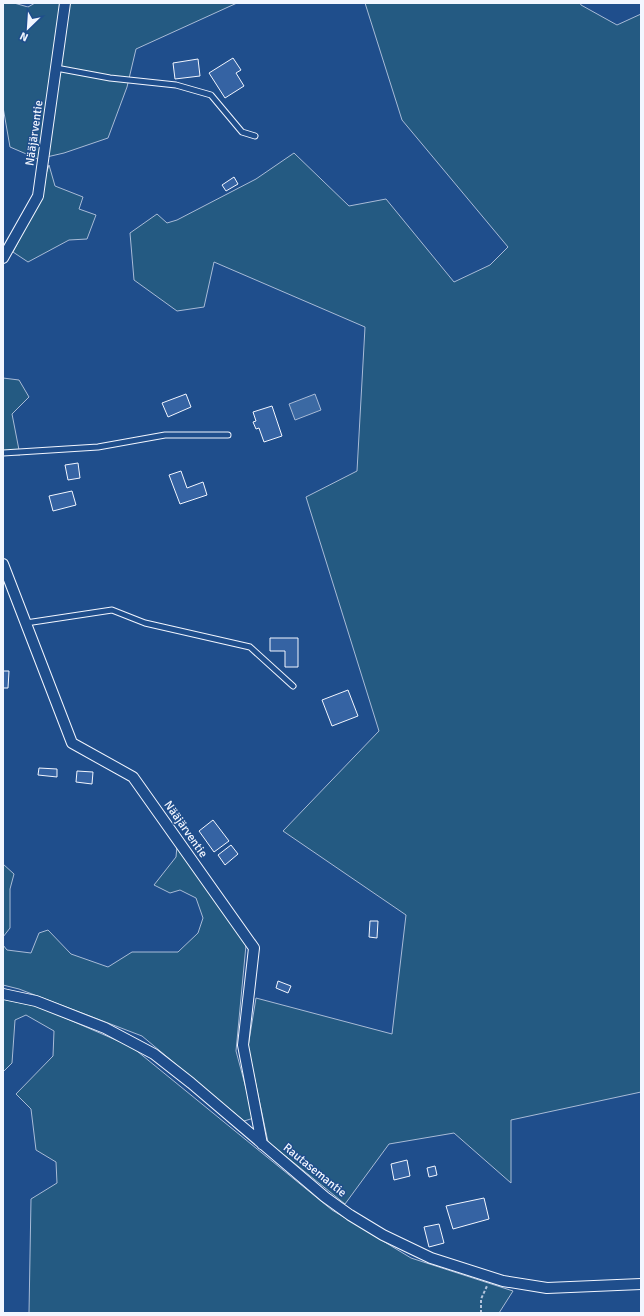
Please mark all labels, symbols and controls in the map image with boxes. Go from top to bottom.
north arrow [8,8,48,48]
text: N [18,29,30,44]
street label: Nääjärventie [22,99,47,167]
street label: Nääjärventie [161,798,211,861]
street label: Rautasemantie [280,1140,349,1200]

